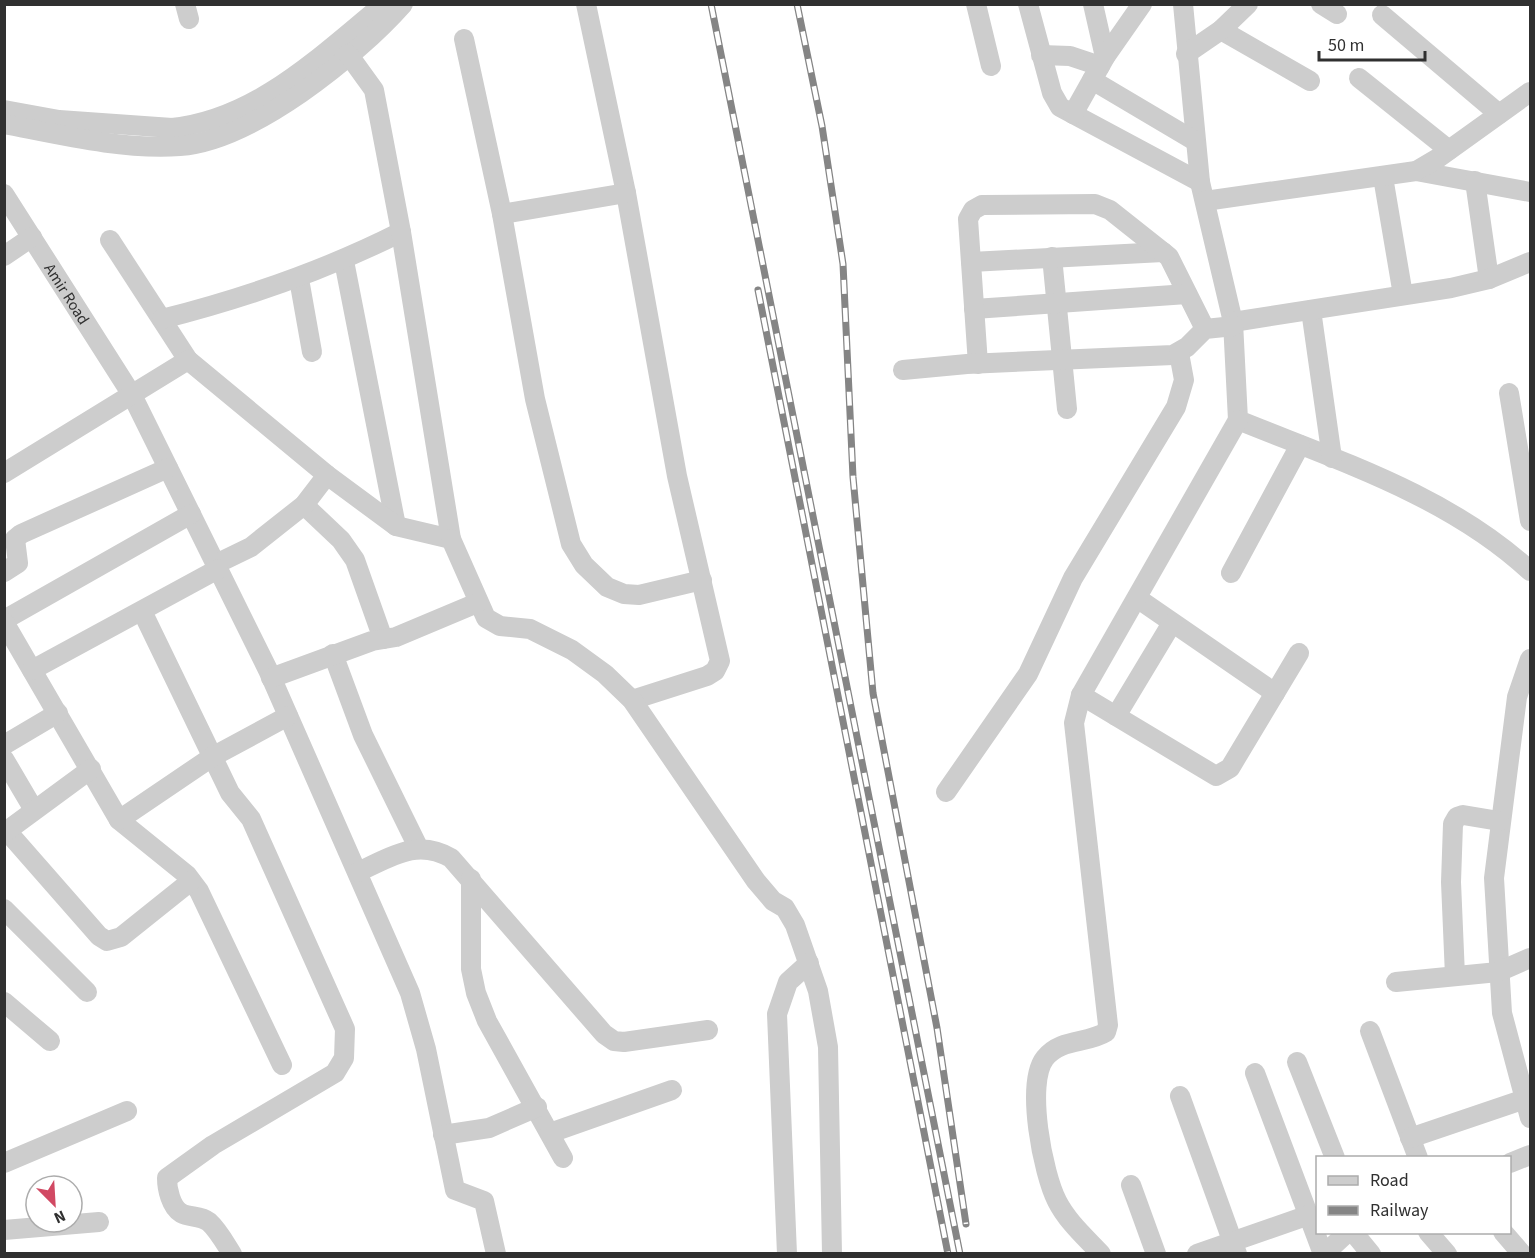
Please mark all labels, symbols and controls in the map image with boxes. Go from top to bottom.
scale bar [1319,24,1426,62]
text: 50 m [1328,33,1364,58]
street label: Amir Road [39,259,94,329]
legend [1316,1156,1511,1234]
text: Road [1370,1168,1409,1193]
north arrow [24,1174,84,1234]
text: Railway [1370,1198,1429,1223]
text: N [50,1205,69,1229]

